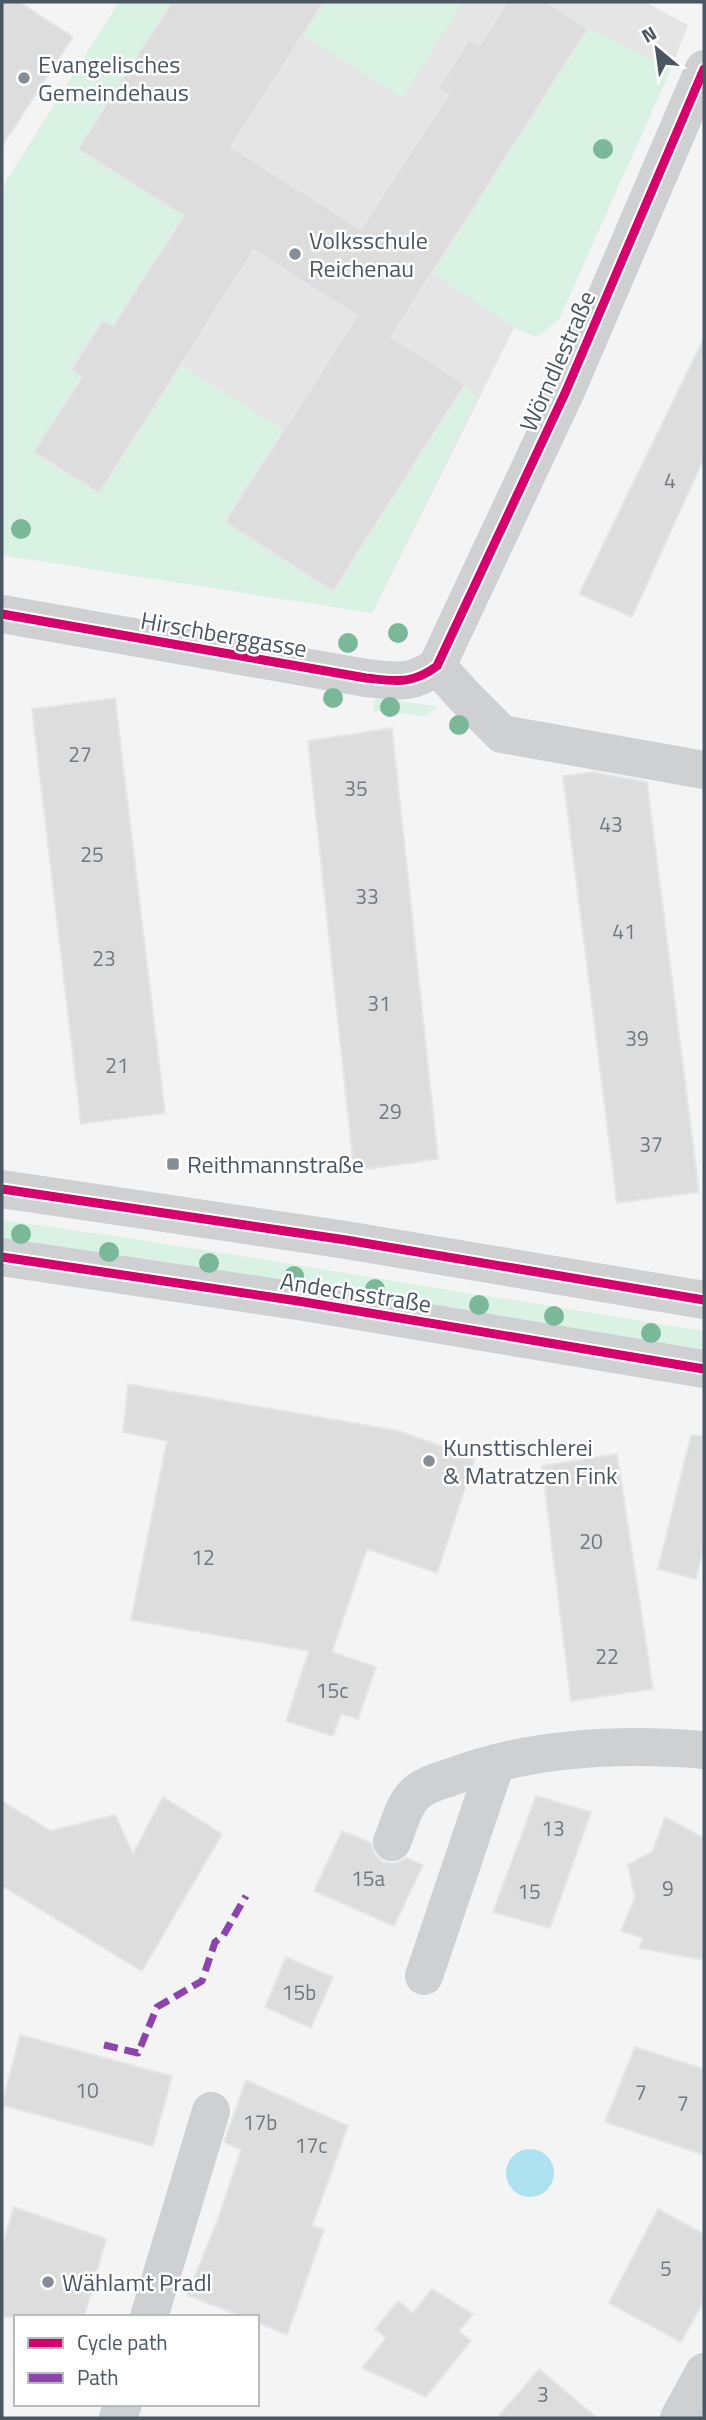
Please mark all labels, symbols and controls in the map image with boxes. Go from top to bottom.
north arrow [622,14,692,84]
text: N [636,18,661,50]
place label: Evangelisches Gemeindehaus [38,46,189,110]
marker: Evangelisches Gemeindehaus [16,70,32,86]
place label: Volksschule Reichenau [309,222,428,286]
marker: Volksschule Reichenau [287,246,303,262]
street label: Wörndlestraße [510,285,604,437]
house number: 4 [664,464,676,496]
street label: Hirschberggasse [138,602,310,666]
house number: 27 [68,738,92,770]
house number: 35 [344,772,368,804]
house number: 43 [599,808,623,840]
house number: 25 [80,838,104,870]
house number: 33 [355,880,379,912]
house number: 41 [612,915,636,947]
house number: 23 [92,942,116,974]
house number: 31 [367,987,391,1019]
house number: 39 [625,1022,649,1054]
house number: 21 [105,1049,129,1081]
house number: 29 [378,1095,402,1127]
house number: 37 [639,1128,663,1160]
place label: Reithmannstraße [187,1146,364,1182]
marker: Reithmannstraße [165,1156,181,1172]
street label: Andechsstraße [278,1262,434,1322]
place label: Kunsttischlerei & Matratzen Fink [443,1429,618,1493]
marker: Kunsttischlerei & Matratzen Fink [421,1453,437,1469]
house number: 20 [579,1525,603,1557]
house number: 12 [191,1541,215,1573]
house number: 22 [595,1640,619,1672]
house number: 15c [316,1674,348,1706]
house number: 13 [541,1812,565,1844]
house number: 15a [351,1862,385,1894]
house number: 9 [662,1872,674,1904]
house number: 15 [517,1875,541,1907]
house number: 15b [282,1976,316,2008]
house number: 10 [75,2074,99,2106]
house number: 7 [635,2076,647,2108]
house number: 7 [677,2087,689,2119]
house number: 17b [243,2106,277,2138]
house number: 17c [295,2129,327,2161]
house number: 5 [660,2252,672,2284]
place label: Wählamt Pradl [62,2264,212,2300]
marker: Wählamt Pradl [40,2274,56,2290]
legend [14,2315,259,2406]
text: Cycle path [77,2326,168,2358]
text: Path [77,2361,119,2393]
house number: 3 [537,2378,549,2410]

